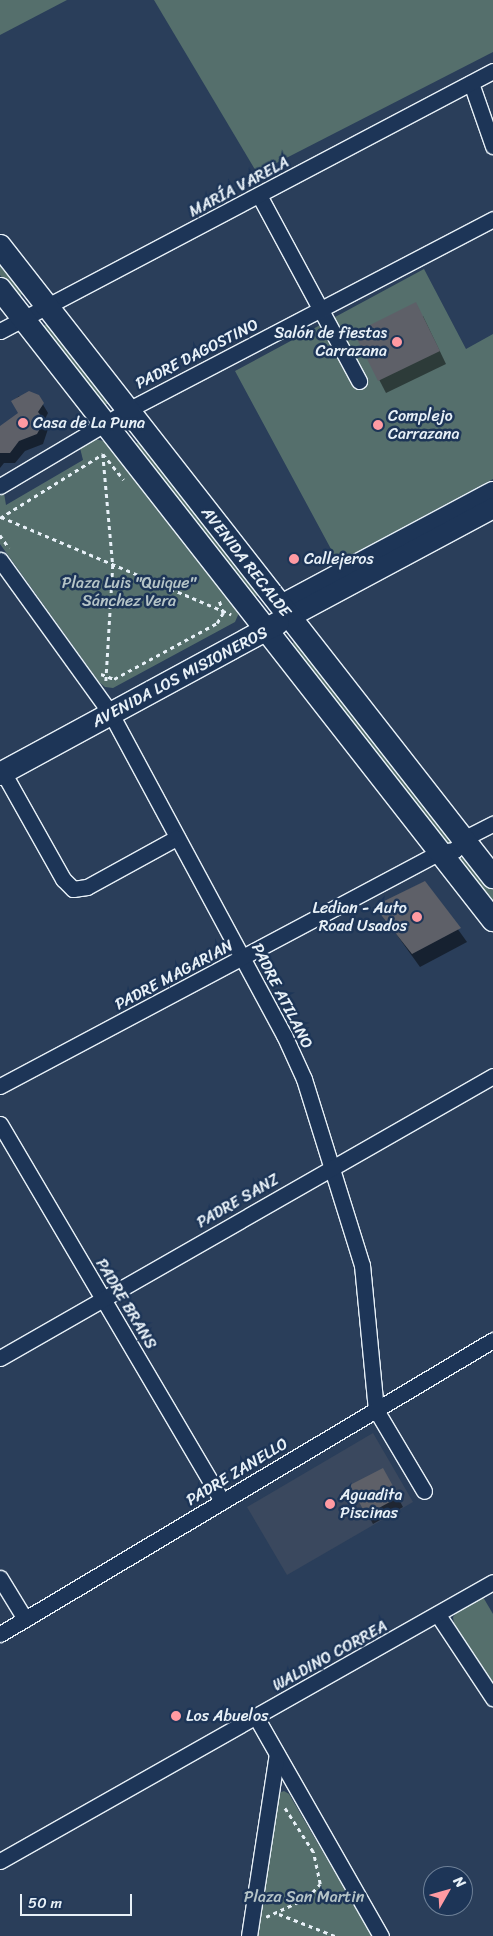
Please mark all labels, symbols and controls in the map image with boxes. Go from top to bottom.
street label: MARÍA VARELA [187,153,291,221]
street label: PADRE DAGOSTINO [132,315,262,393]
place label: Salón de fiestas Carrazana [274,323,387,361]
marker: Salón de fiestas Carrazana [391,336,403,348]
place label: Complejo Carrazana [388,406,459,444]
place label: Casa de La Puna [33,413,146,433]
marker: Casa de La Puna [17,417,29,429]
marker: Complejo Carrazana [372,419,384,431]
street label: AVENIDA RECALDE [197,503,295,621]
place label: Callejeros [304,549,374,569]
marker: Callejeros [288,553,300,565]
park label: Plaza Luis "Quique" Sánchez Vera [61,573,197,611]
street label: AVENIDA LOS MISIONEROS [89,622,271,732]
place label: Ledian - Auto Road Usados [312,898,407,936]
marker: Ledian - Auto Road Usados [411,911,423,923]
street label: PADRE MAGARIAN [112,936,236,1014]
street label: PADRE ATILANO [247,941,317,1051]
street label: PADRE SANZ [193,1170,283,1232]
street label: PADRE BRANS [91,1255,161,1353]
street label: PADRE ZANELLO [183,1434,291,1510]
place label: Aguadita Piscinas [340,1485,403,1523]
marker: Aguadita Piscinas [324,1498,336,1510]
street label: WALDINO CORREA [269,1617,391,1695]
place label: Los Abuelos [186,1706,268,1726]
marker: Los Abuelos [170,1710,182,1722]
north arrow [423,1866,473,1916]
text: N [447,1871,472,1894]
scale bar [22,1884,135,1916]
park label: Plaza San Martin [244,1887,364,1907]
text: 50 m [28,1890,62,1916]

